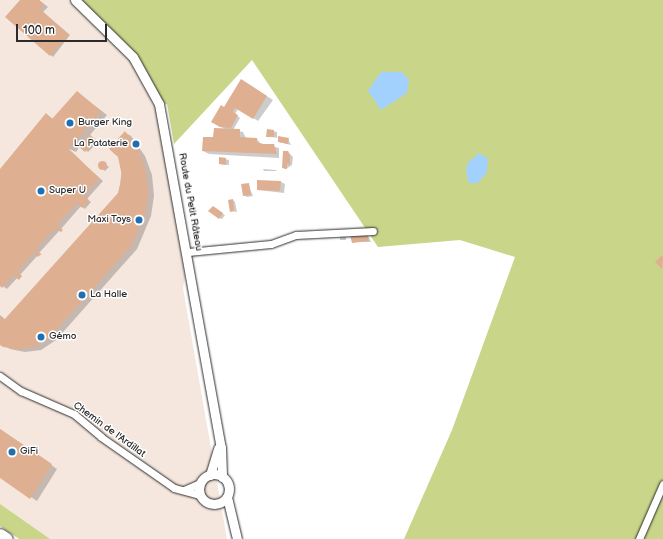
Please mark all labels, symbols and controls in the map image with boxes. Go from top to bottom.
scale bar [18,16,109,42]
text: 100 m [23,23,55,38]
place label: Burger King [78,117,132,129]
marker: Burger King [65,118,75,128]
place label: La Pataterie [74,138,128,150]
marker: La Pataterie [131,139,141,149]
street label: Route du Petit Râteau [175,152,205,252]
place label: Super U [49,185,86,197]
marker: Super U [36,186,46,196]
place label: Maxi Toys [87,214,131,226]
marker: Maxi Toys [134,215,144,225]
place label: La Halle [90,289,127,301]
marker: La Halle [77,290,87,300]
place label: Gémo [49,331,76,343]
marker: Gémo [36,332,46,342]
street label: Chemin de l'Ardillat [70,400,148,460]
place label: GiFi [20,446,38,458]
marker: GiFi [7,447,17,457]

